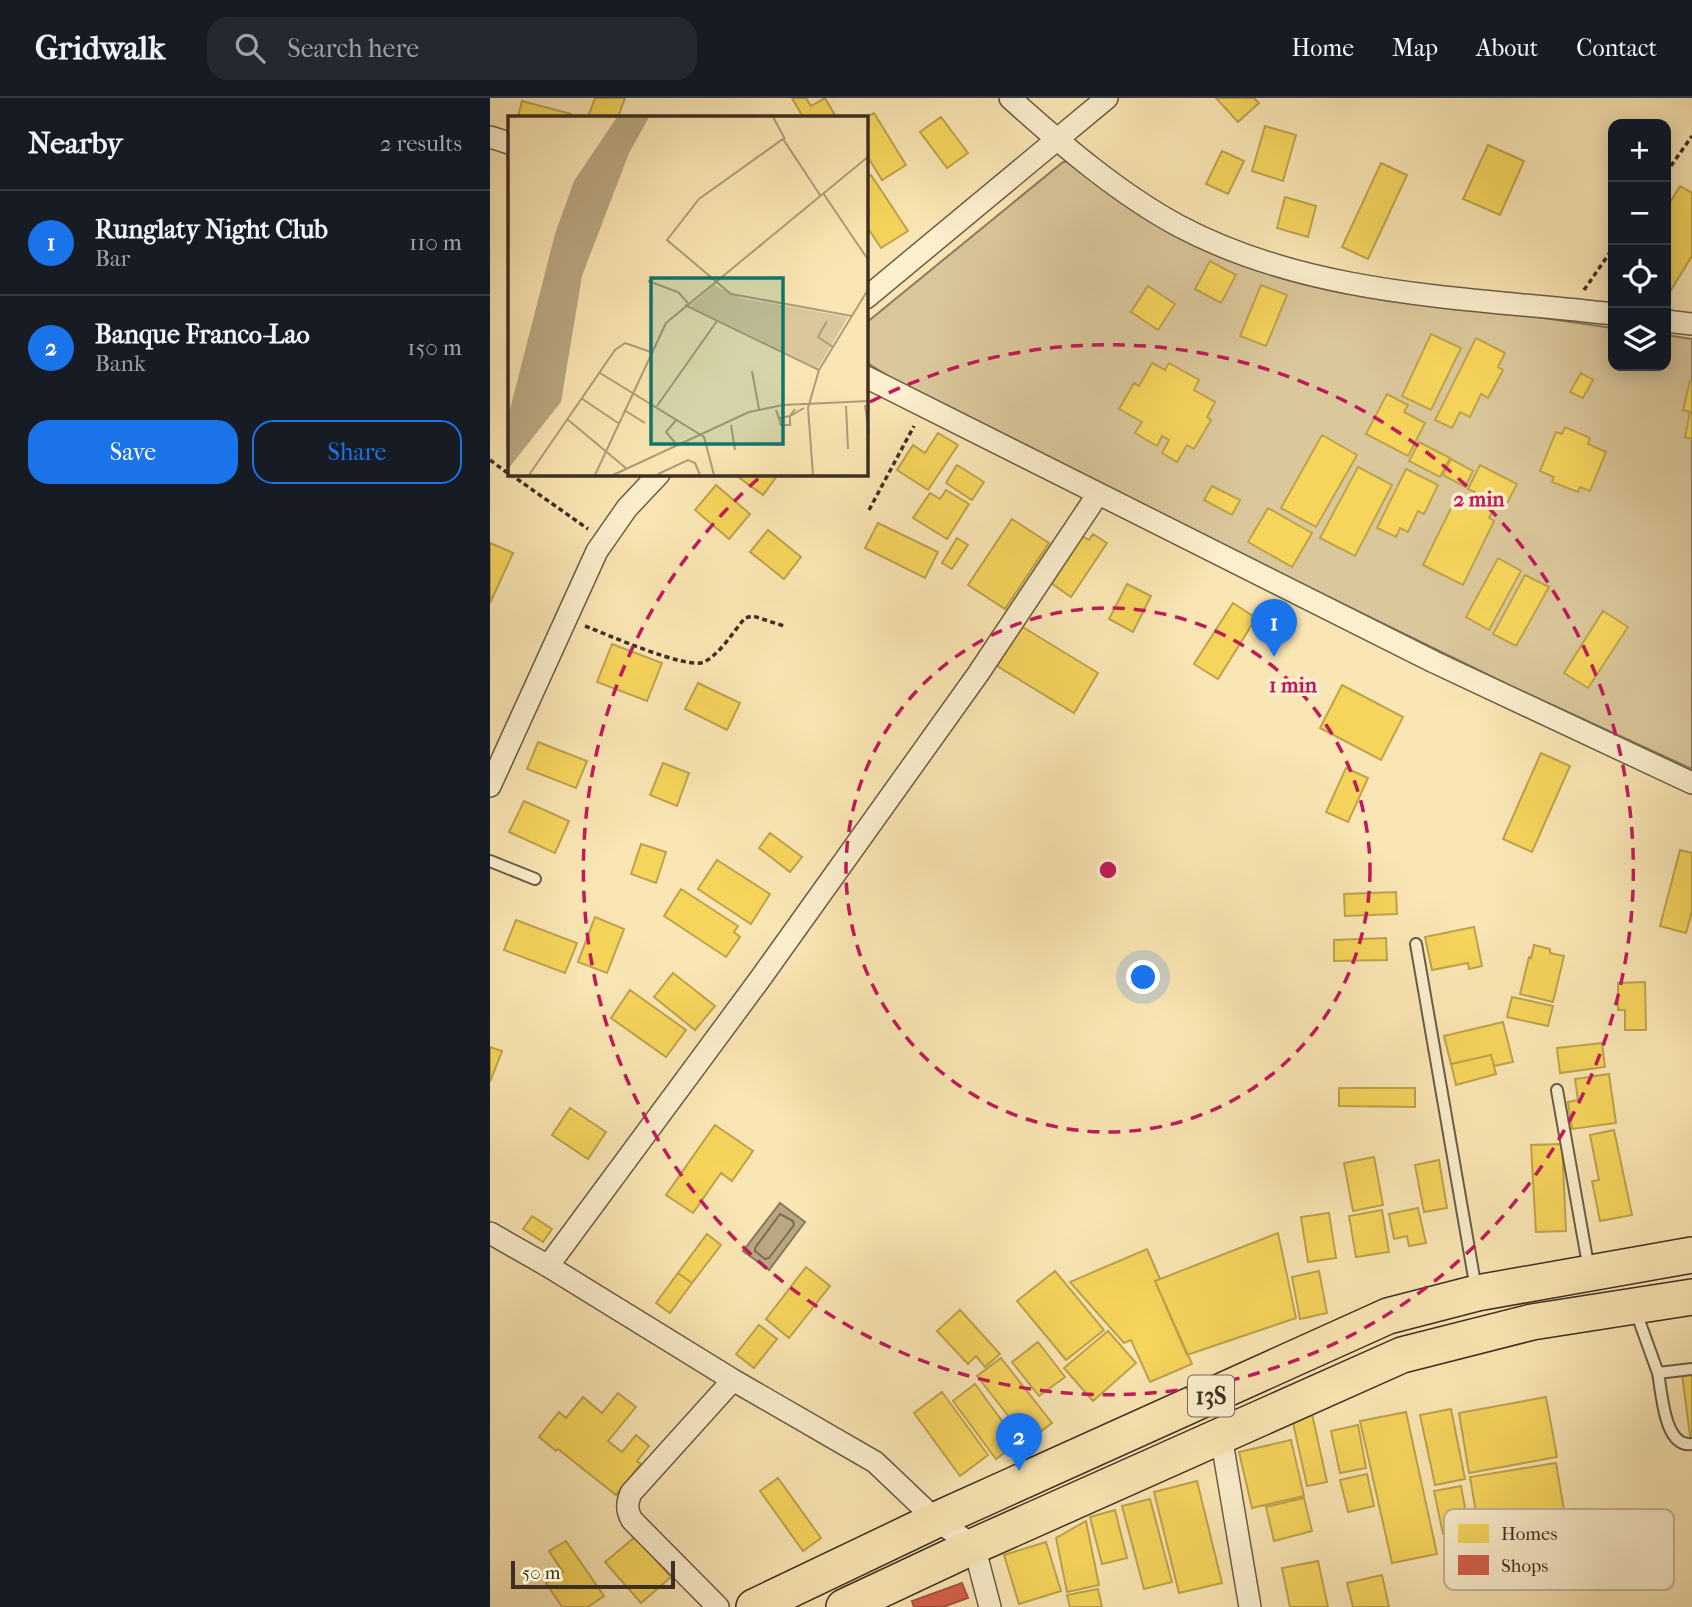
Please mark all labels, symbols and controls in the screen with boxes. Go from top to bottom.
search box [207,17,697,80]
text: Gridwalk [35,29,165,68]
icon: search [231,29,269,67]
text: Search here [287,33,419,64]
text: Home [1292,34,1354,62]
text: Map [1392,34,1438,62]
text: About [1476,34,1538,62]
text: Contact [1576,34,1657,62]
inset map [508,116,868,476]
map controls [1608,119,1671,371]
button: + [1608,119,1671,182]
text: Nearby [28,126,123,161]
text: 2 results [380,130,462,157]
button: − [1608,182,1671,245]
text: Runglaty Night Club [95,214,328,245]
text: 1 [47,229,55,256]
text: 110 m [409,229,462,256]
text: Bar [95,245,130,272]
button: locate [1608,245,1671,308]
button: layers [1608,308,1671,371]
text: Banque Franco-Lao [95,319,310,350]
text: 2 [45,334,57,361]
text: 150 m [407,334,462,361]
text: Bank [95,350,146,377]
button: Save [28,420,238,484]
button: Share [252,420,462,484]
text: 2 min [1453,487,1505,511]
pin: 1 [1251,599,1297,657]
text: 1 min [1269,673,1318,697]
centre of rings [1096,858,1120,882]
your location [1126,960,1160,994]
road number: 13S [1188,1376,1234,1416]
pin: 2 [996,1413,1042,1471]
legend [1444,1509,1674,1590]
text: Homes [1501,1523,1557,1545]
text: Shops [1501,1555,1548,1577]
scale bar [511,1558,676,1590]
text: 50 m [522,1562,561,1584]

